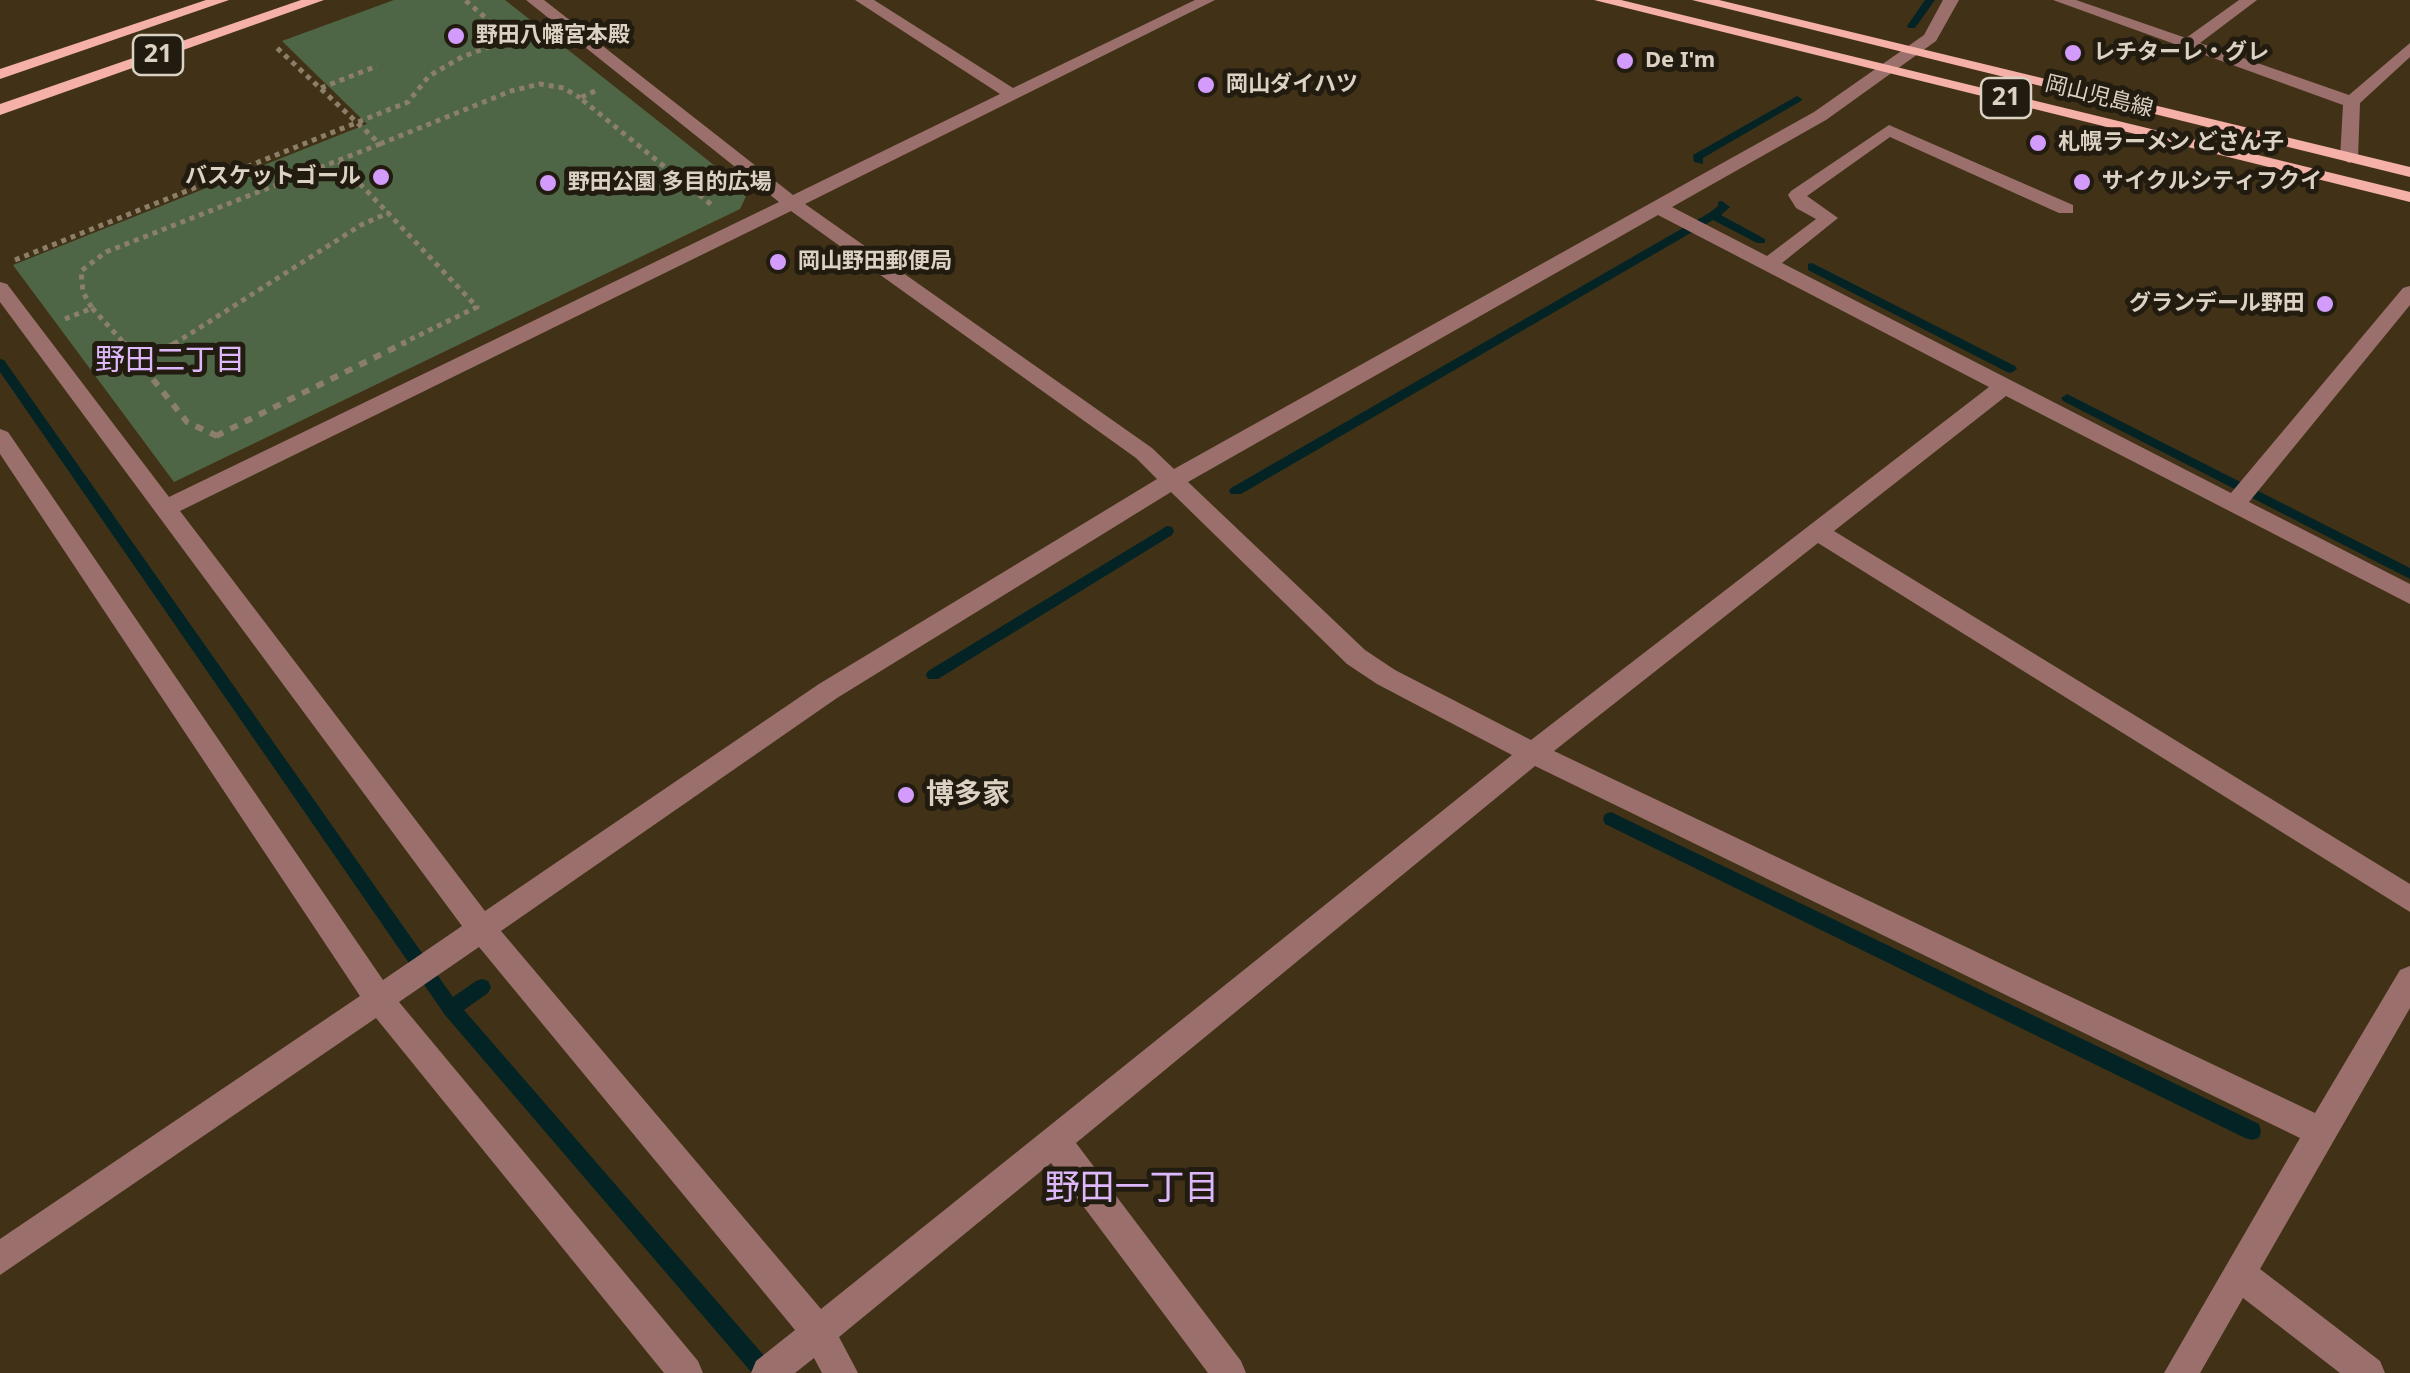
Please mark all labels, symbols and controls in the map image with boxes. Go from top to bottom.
place label: 野田八幡宮本殿 [476,23,630,49]
marker: 野田八幡宮本殿 [445,25,467,47]
road number: 21 [133,35,183,75]
place label: レチターレ・グレ [2093,40,2269,66]
marker: レチターレ・グレ [2062,42,2084,64]
place label: De I'm [1645,48,1715,74]
marker: De I'm [1614,50,1636,72]
street label: 岡山児島線 [2042,71,2156,123]
place label: 岡山ダイハツ [1226,72,1358,98]
marker: 岡山ダイハツ [1195,74,1217,96]
road number: 21 [1981,78,2031,118]
place label: 札幌ラーメン どさん子 [2058,130,2284,156]
marker: 札幌ラーメン どさん子 [2027,132,2049,154]
place label: バスケットゴール [185,164,361,190]
marker: バスケットゴール [370,166,392,188]
place label: サイクルシティフクイ [2102,169,2322,195]
place label: 野田公園 多目的広場 [568,170,772,196]
marker: サイクルシティフクイ [2071,171,2093,193]
marker: 野田公園 多目的広場 [537,172,559,194]
place label: 岡山野田郵便局 [798,249,952,275]
marker: 岡山野田郵便局 [767,251,789,273]
place label: グランデール野田 [2129,291,2305,317]
marker: グランデール野田 [2314,293,2336,315]
district label: 野田二丁目 [95,343,245,379]
place label: 博多家 [926,778,1010,812]
marker: 博多家 [895,784,917,806]
district label: 野田一丁目 [1045,1168,1219,1210]

